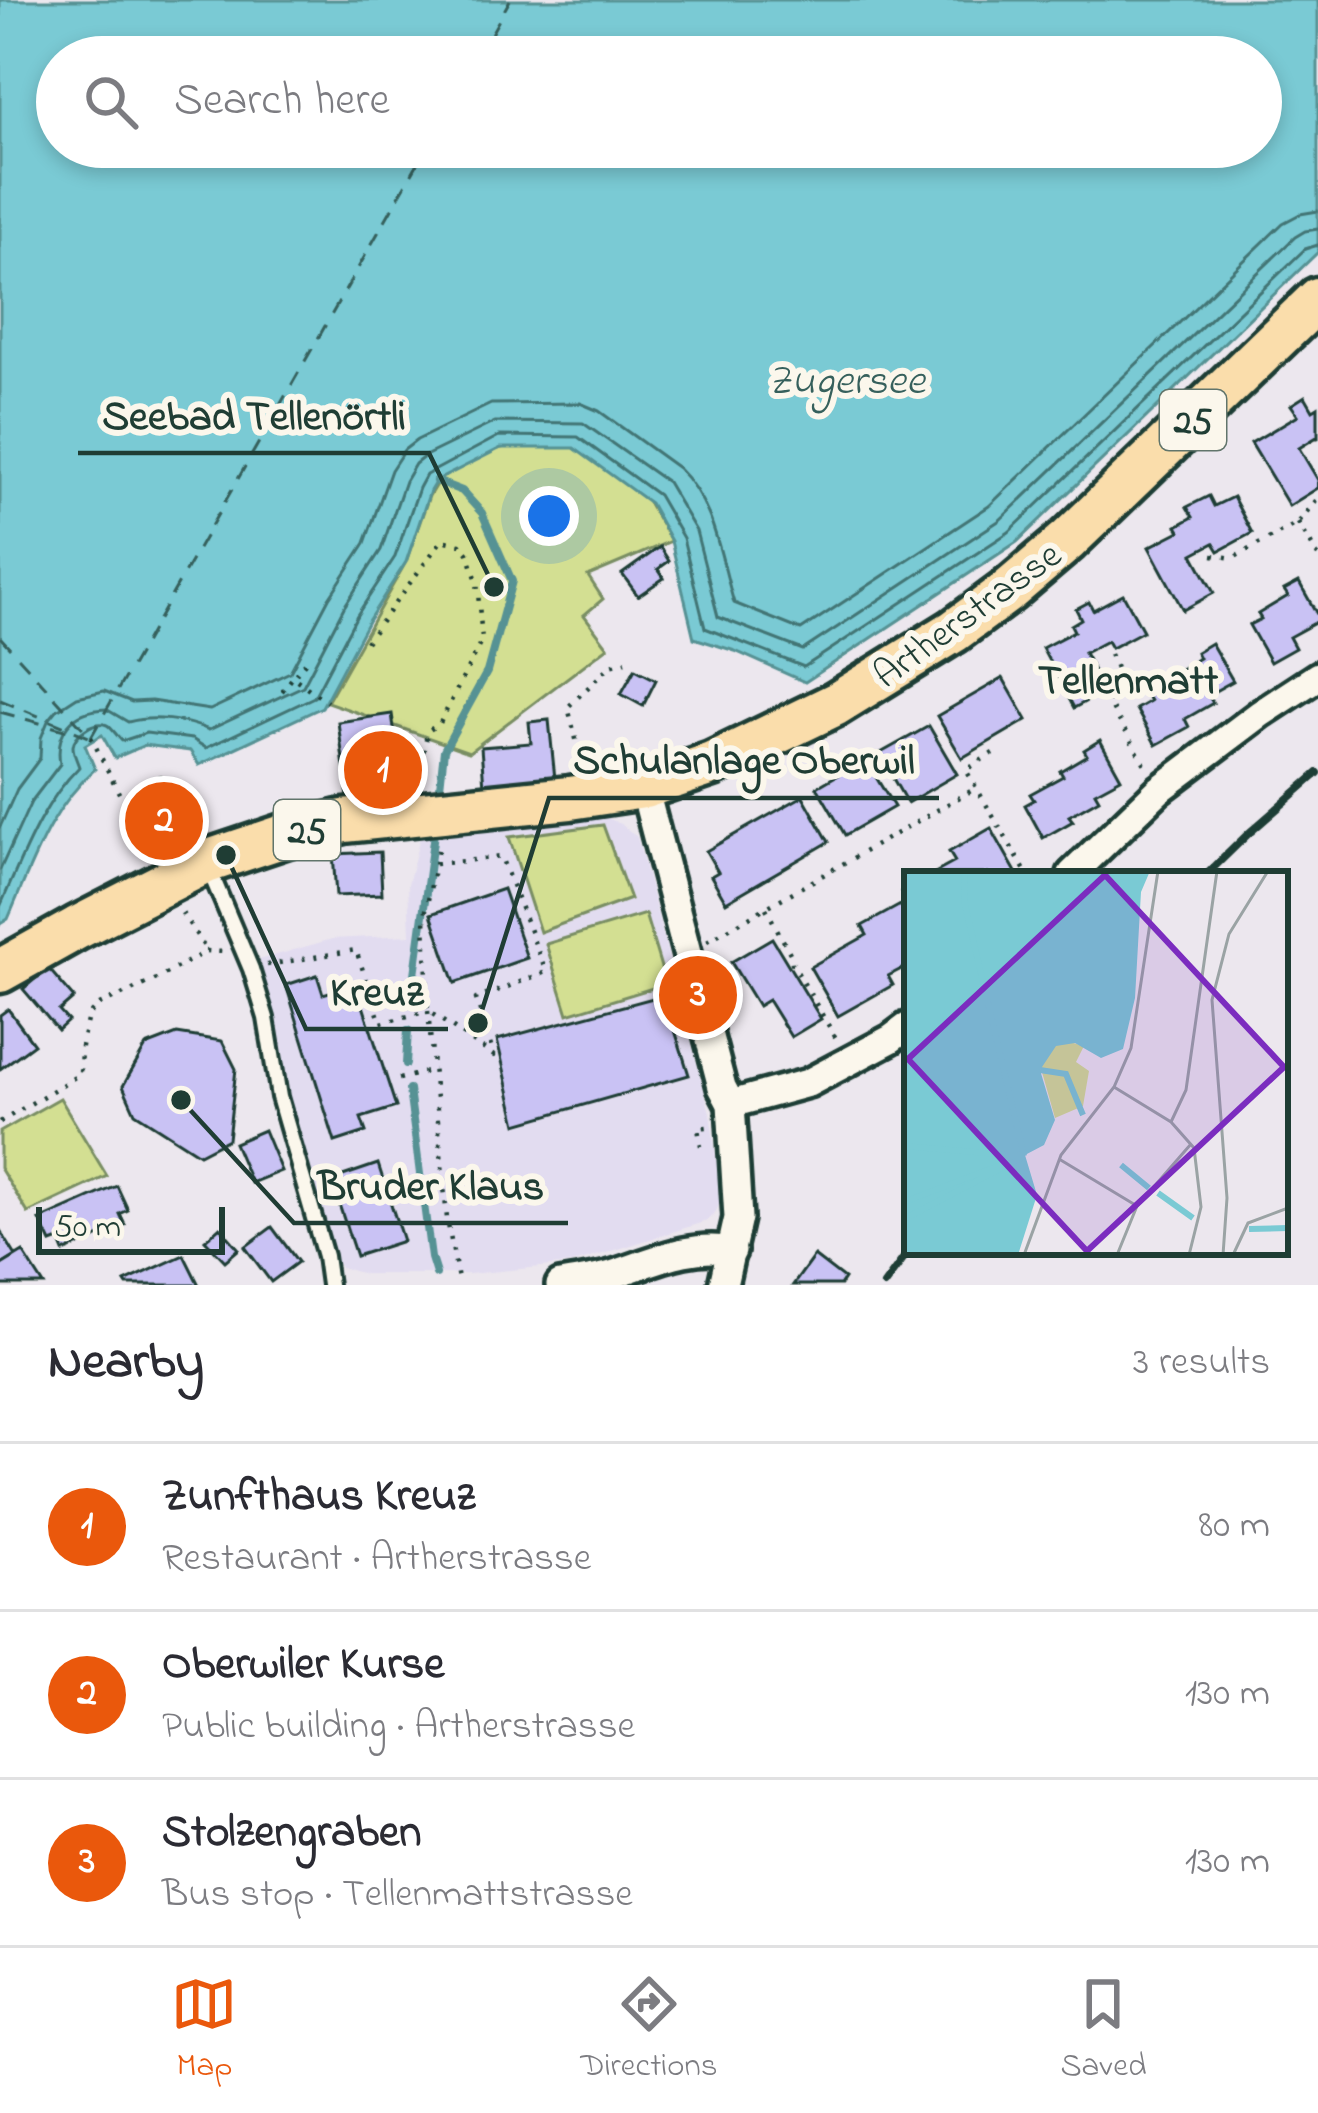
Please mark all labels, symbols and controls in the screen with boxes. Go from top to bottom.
search box [36,36,1282,168]
icon: search [78,69,144,135]
text: Search here [174,69,390,135]
water label: Zugersee [767,352,927,414]
callout: Seebad Tellenörtli [78,375,429,453]
text: Seebad Tellenörtli [102,388,406,449]
road number: 25 [1160,390,1226,450]
your location [519,486,579,546]
street label: Artherstrasse [863,528,1075,705]
district label: Tellenmatt [1038,652,1219,713]
callout: Schulanlage Oberwil [549,720,939,798]
pin: 1 [344,725,422,815]
text: Schulanlage Oberwil [573,732,915,794]
pin: 2 [125,776,203,866]
road number: 25 [274,800,340,860]
inset map [904,871,1288,1255]
pin: 3 [659,950,737,1040]
callout: Kreuz [306,951,448,1029]
text: Kreuz [330,964,425,1025]
callout: Bruder Klaus [294,1145,568,1223]
text: Bruder Klaus [316,1158,544,1219]
scale bar [36,1201,225,1254]
text: 50 m [54,1204,121,1252]
text: Nearby [48,1326,204,1401]
text: 3 results [1133,1335,1270,1392]
text: Zunfthaus Kreuz [162,1465,475,1531]
text: 1 [81,1498,93,1555]
text: 80 m [1199,1498,1270,1555]
text: Restaurant · Artherstrasse [162,1531,591,1588]
text: Oberwiler Kurse [162,1633,444,1699]
text: 2 [77,1666,97,1723]
text: 130 m [1185,1666,1270,1723]
text: Public building · Artherstrasse [162,1699,635,1756]
text: Stolzengraben [162,1801,421,1867]
text: 3 [79,1834,95,1891]
text: 130 m [1185,1834,1270,1891]
text: Bus stop · Tellenmattstrasse [162,1867,633,1924]
tab: Map [171,1971,237,2091]
tab: Directions [580,1971,718,2091]
tab: Saved [1060,1971,1147,2091]

